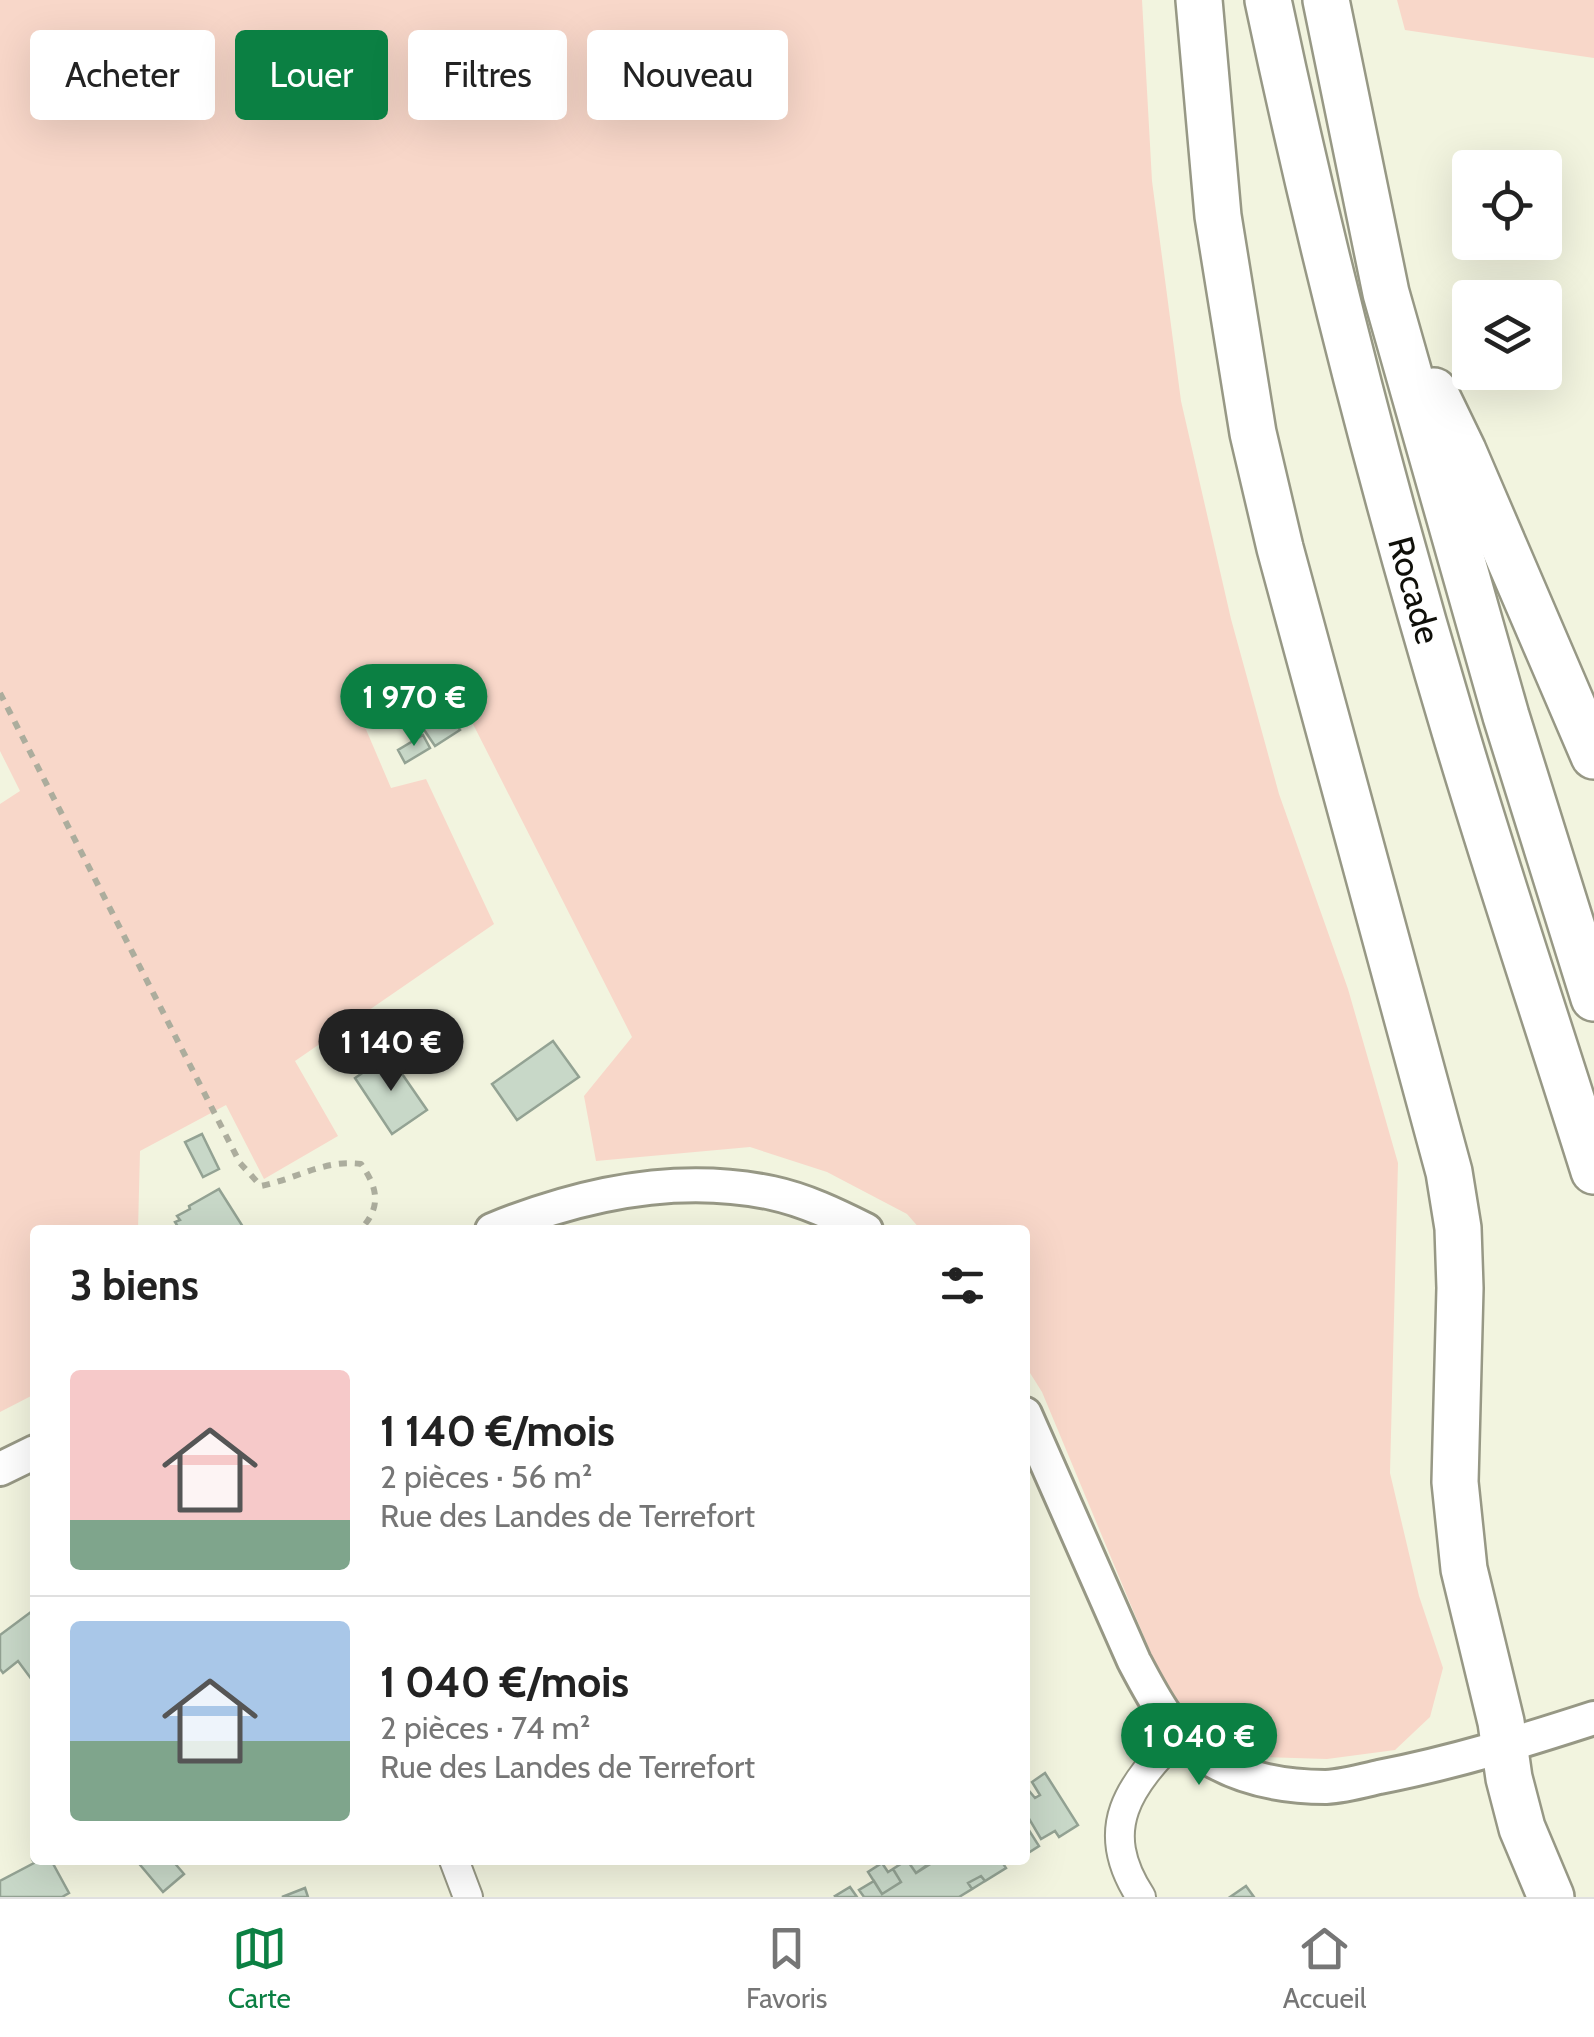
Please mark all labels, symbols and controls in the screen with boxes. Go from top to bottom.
chip: Acheter [30,30,215,120]
chip: Louer [235,30,388,120]
chip: Filtres [408,30,567,120]
chip: Nouveau [587,30,788,120]
map controls [1452,150,1562,390]
button: locate [1452,150,1562,260]
button: layers [1452,280,1562,390]
street label: Rocade [1379,531,1450,649]
pin: 1 970 € [322,664,506,749]
text: 1 970 € [362,677,466,716]
pin: 1 140 € [299,1009,483,1094]
text: 1 140 € [341,1022,442,1061]
icon: filters [935,1258,990,1313]
text: 3 biens [70,1259,199,1311]
text: 1 140 €/mois [380,1405,615,1457]
icon: home [150,1410,270,1530]
text: 2 pièces · 56 m² [380,1457,592,1496]
text: Rue des Landes de Terrefort [380,1496,755,1535]
text: 1 040 €/mois [380,1656,629,1708]
icon: home [150,1661,270,1781]
pin: 1 040 € [1107,1703,1291,1788]
text: 2 pièces · 74 m² [380,1708,590,1747]
text: 1 040 € [1143,1716,1255,1755]
text: Rue des Landes de Terrefort [380,1747,755,1786]
tab: Carte [228,1921,291,2015]
tab: Favoris [746,1921,827,2015]
tab: Accueil [1283,1921,1366,2015]

